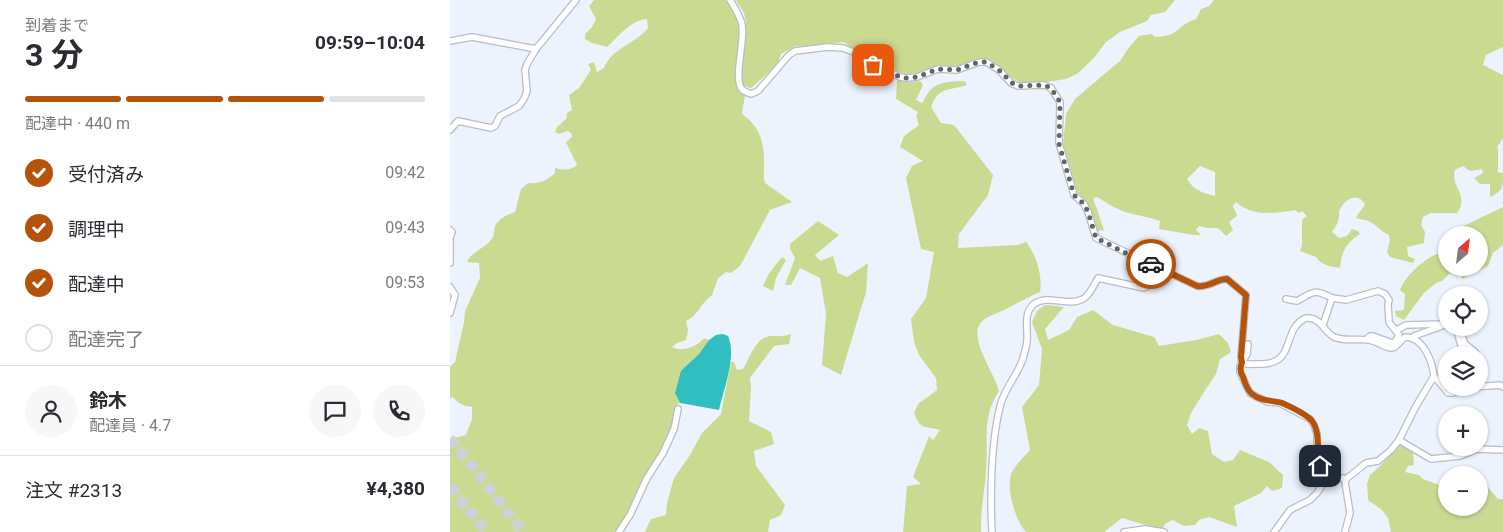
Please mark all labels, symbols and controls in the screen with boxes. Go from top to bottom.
text: 到着まで [25,16,89,35]
text: 09:59–10:04 [315,31,425,54]
text: 3 分 [25,36,83,74]
pin [852,44,894,86]
icon: bag [859,51,887,79]
text: 配達中 · 440 m [25,114,130,133]
icon: check [25,159,53,187]
text: 受付済み [68,163,144,186]
text: 09:42 [385,163,425,182]
icon: check [25,214,53,242]
text: 調理中 [68,218,125,241]
text: 09:43 [385,218,425,237]
north arrow [1438,226,1488,276]
map controls [1438,226,1488,516]
courier [1126,239,1176,289]
icon: car [1137,250,1165,278]
icon: check [25,269,53,297]
text: 配達中 [68,273,125,296]
text: 09:53 [385,273,425,292]
button: locate [1438,286,1488,336]
text: 配達完了 [68,328,144,351]
button: layers [1438,346,1488,396]
button: person [25,385,77,437]
button: chat [309,385,361,437]
button: phone [373,385,425,437]
text: 鈴木 [89,389,127,412]
button: + [1438,406,1488,456]
text: 配達員 · 4.7 [89,416,171,435]
pin [1299,445,1341,487]
icon: home [1306,452,1334,480]
button: − [1438,466,1488,516]
text: ¥4,380 [367,477,425,500]
text: 注文 #2313 [25,479,122,502]

